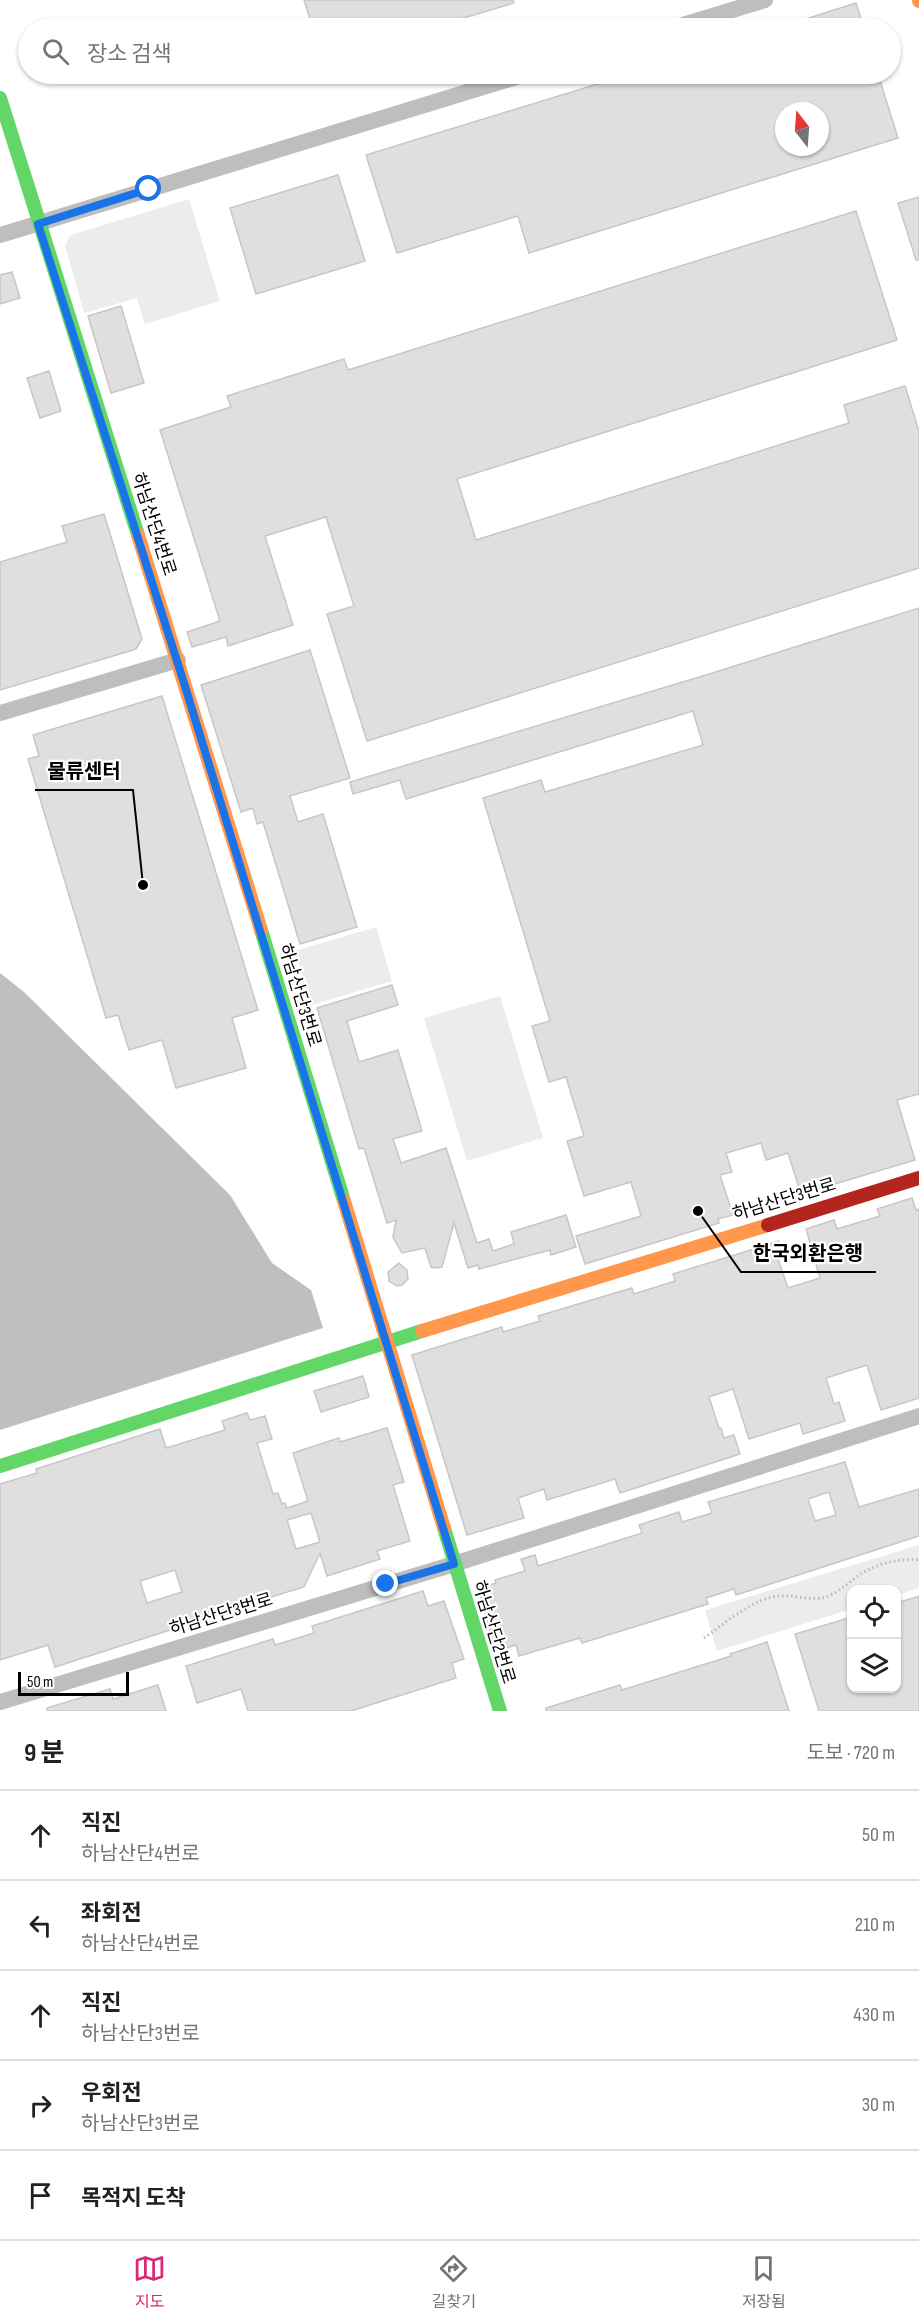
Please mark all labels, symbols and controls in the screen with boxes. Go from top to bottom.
search box [18,18,901,84]
icon: search [39,35,72,68]
text: 장소 검색 [87,41,171,68]
north arrow [775,102,829,156]
route start [135,175,161,201]
street label: 하남산단4번로 [127,470,180,578]
callout: 물류센터 [35,752,133,790]
text: 물류센터 [47,760,121,784]
street label: 하남산단3번로 [274,941,325,1049]
street label: 하남산단3번로 [730,1174,838,1225]
callout: 한국외환은행 [741,1234,876,1272]
text: 한국외환은행 [753,1242,863,1266]
route end [372,1570,398,1596]
street label: 하남산단2번로 [468,1578,519,1686]
map controls [847,1585,901,1693]
button: locate [847,1585,901,1639]
street label: 하남산단3번로 [167,1589,275,1640]
button: layers [847,1639,901,1693]
scale bar [18,1669,129,1696]
text: 50 m [27,1673,53,1692]
text: 9 분 [24,1738,64,1769]
text: 도보 · 720 m [807,1741,895,1765]
text: 직진 [81,1810,121,1837]
icon: ahead [24,1819,57,1852]
text: 50 m [862,1823,895,1847]
text: 하남산단4번로 [81,1842,200,1866]
text: 좌회전 [81,1900,142,1927]
icon: left [24,1909,57,1942]
text: 210 m [855,1913,895,1937]
text: 하남산단4번로 [81,1932,200,1956]
text: 직진 [81,1990,121,2017]
icon: ahead [24,1999,57,2032]
text: 430 m [853,2003,895,2027]
text: 하남산단3번로 [81,2022,200,2046]
text: 우회전 [81,2080,142,2107]
icon: right [24,2089,57,2122]
text: 30 m [862,2093,895,2117]
text: 하남산단3번로 [81,2112,200,2136]
icon: arrive [24,2179,57,2212]
text: 목적지 도착 [81,2185,186,2212]
tab: 지도 [133,2252,166,2312]
tab: 길찾기 [432,2252,476,2312]
tab: 저장됨 [742,2252,786,2312]

